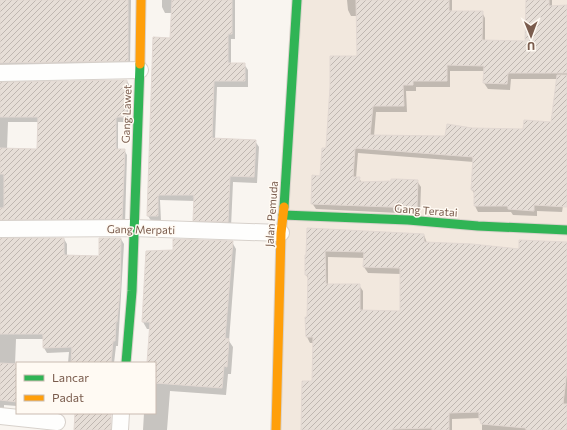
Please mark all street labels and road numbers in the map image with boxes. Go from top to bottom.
street label: Gang Lawet [118,84,134,144]
street label: Jalan Pemuda [262,180,281,248]
street label: Gang Teratai [394,201,458,219]
street label: Gang Merpati [107,222,176,236]

